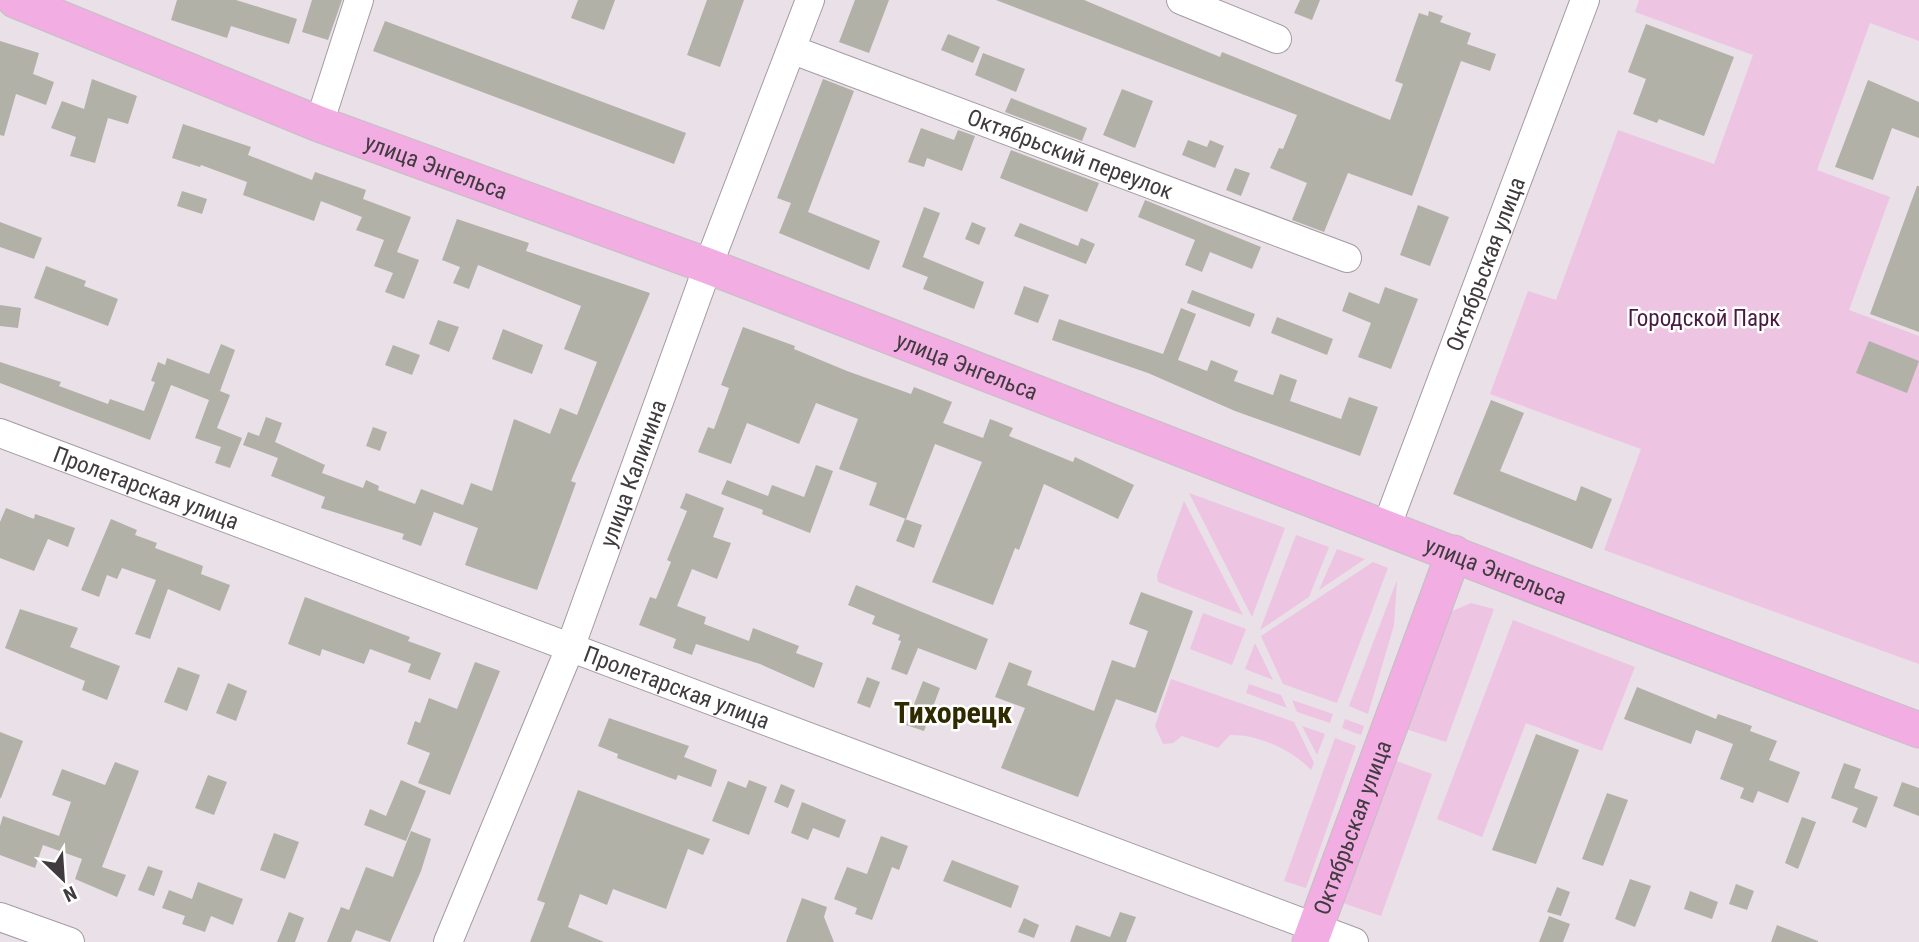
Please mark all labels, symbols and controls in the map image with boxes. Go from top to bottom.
street label: Октябрьский переулок [964,103,1177,205]
street label: улица Энгельса [361,128,511,205]
street label: Октябрьская улица [1440,173,1531,355]
park label: Городской Парк [1628,305,1780,332]
street label: улица Энгельса [892,327,1042,406]
street label: улица Калинина [594,396,672,551]
street label: Пролетарская улица [49,441,243,535]
street label: улица Энгельса [1421,531,1570,610]
street label: Пролетарская улица [580,640,773,735]
district label: Тихорецк [894,695,1012,730]
street label: Октябрьская улица [1308,737,1397,919]
north arrow [28,844,98,914]
text: N [60,881,80,907]

